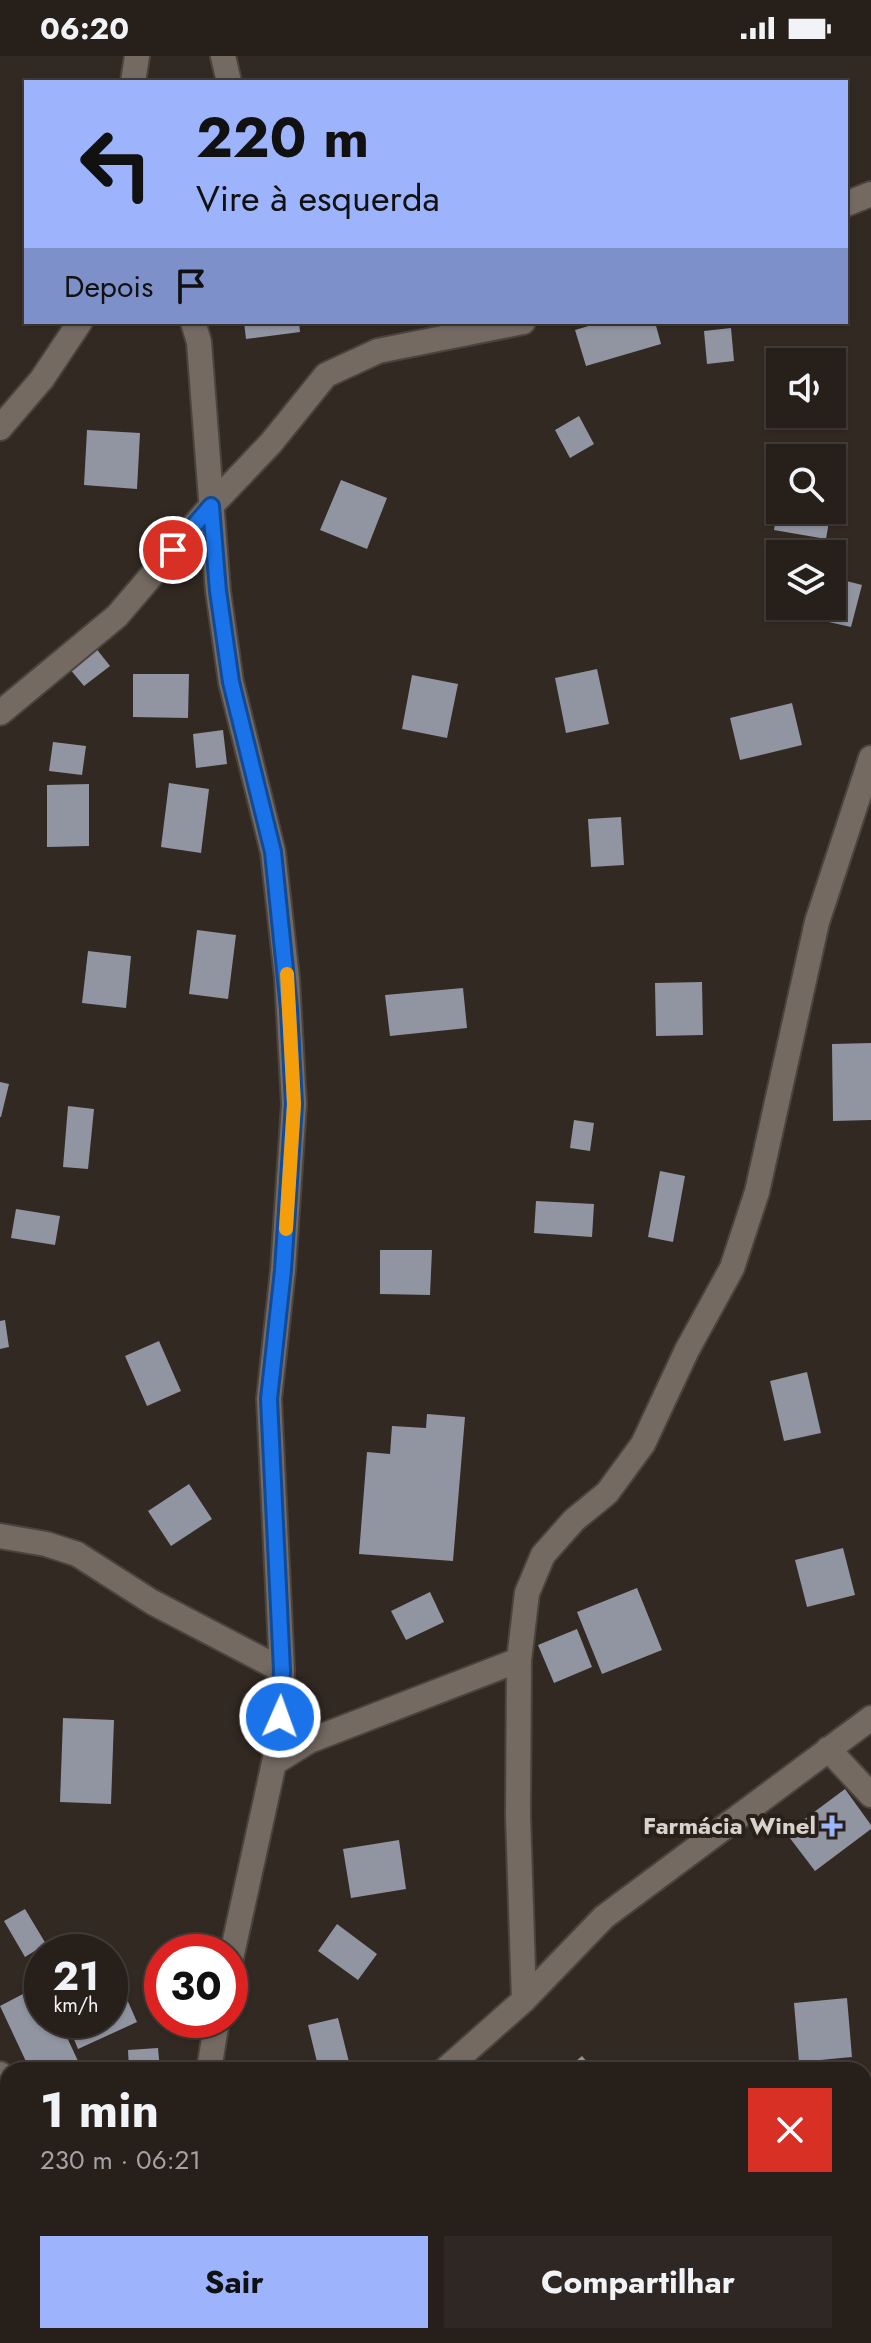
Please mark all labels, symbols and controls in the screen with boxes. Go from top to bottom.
text: 06:20 [40,7,129,50]
text: 220 m [196,97,369,178]
icon: left [64,112,168,216]
text: Vire à esquerda [196,172,440,224]
icon: arrive [169,264,213,308]
text: Depois [64,265,153,308]
map controls [766,348,846,620]
button: sound [766,348,846,428]
button: search [766,444,846,524]
pin [139,516,207,584]
icon: arrive [151,528,195,572]
button: layers [766,540,846,620]
position arrow [238,1675,322,1759]
place label: Farmácia Winel [643,1808,816,1843]
marker: Farmácia Winel [823,1817,841,1835]
speed limit sign: 30 [144,1934,248,2038]
text: 21 [53,1947,99,2005]
text: km/h [53,1991,99,2020]
text: 1 min [40,2076,159,2145]
button: close [748,2088,832,2172]
text: 230 m · 06:21 [40,2141,201,2179]
button: Sair [40,2236,428,2328]
button: Compartilhar [444,2236,832,2328]

